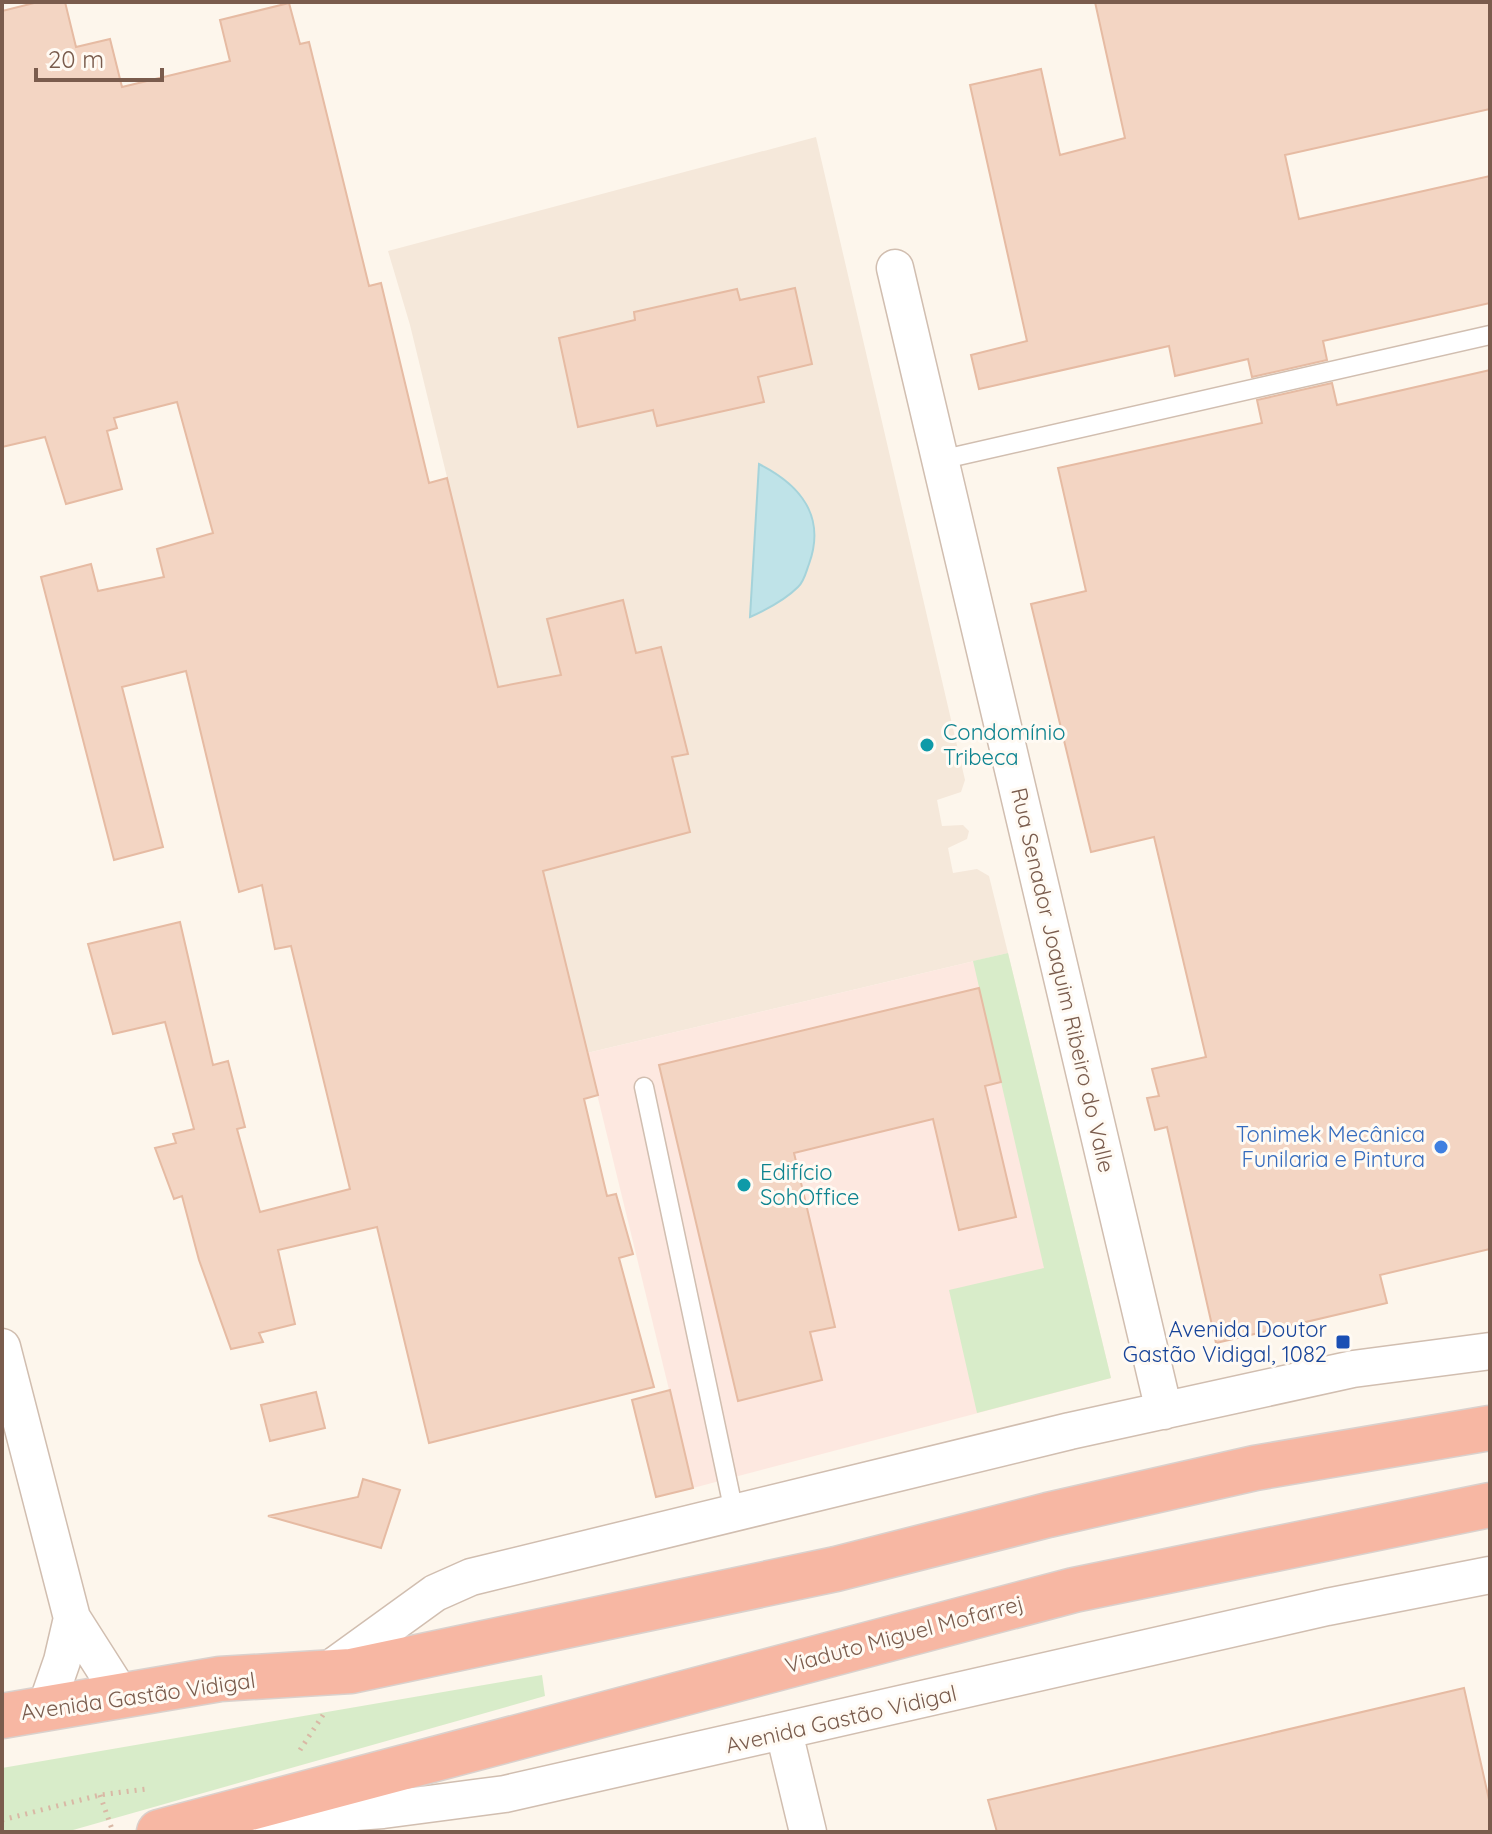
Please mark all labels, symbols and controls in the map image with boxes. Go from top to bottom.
scale bar [36,32,162,82]
text: 20 m [48,44,104,74]
place label: Condomínio Tribeca [943,718,1065,771]
marker: Condomínio Tribeca [918,736,936,754]
street label: Rua Senador Joaquim Ribeiro do Valle [1005,785,1121,1175]
place label: Tonimek Mecânica Funilaria e Pintura [1236,1120,1425,1173]
marker: Tonimek Mecânica Funilaria e Pintura [1432,1138,1450,1156]
place label: Edifício SohOffice [760,1158,859,1211]
marker: Edifício SohOffice [735,1176,753,1194]
place label: Avenida Doutor Gastão Vidigal, 1082 [1123,1315,1328,1368]
marker: Avenida Doutor Gastão Vidigal, 1082 [1334,1333,1352,1351]
street label: Viaduto Miguel Mofarrej [782,1589,1026,1679]
street label: Avenida Gastão Vidigal [19,1666,257,1726]
street label: Avenida Gastão Vidigal [723,1679,959,1759]

